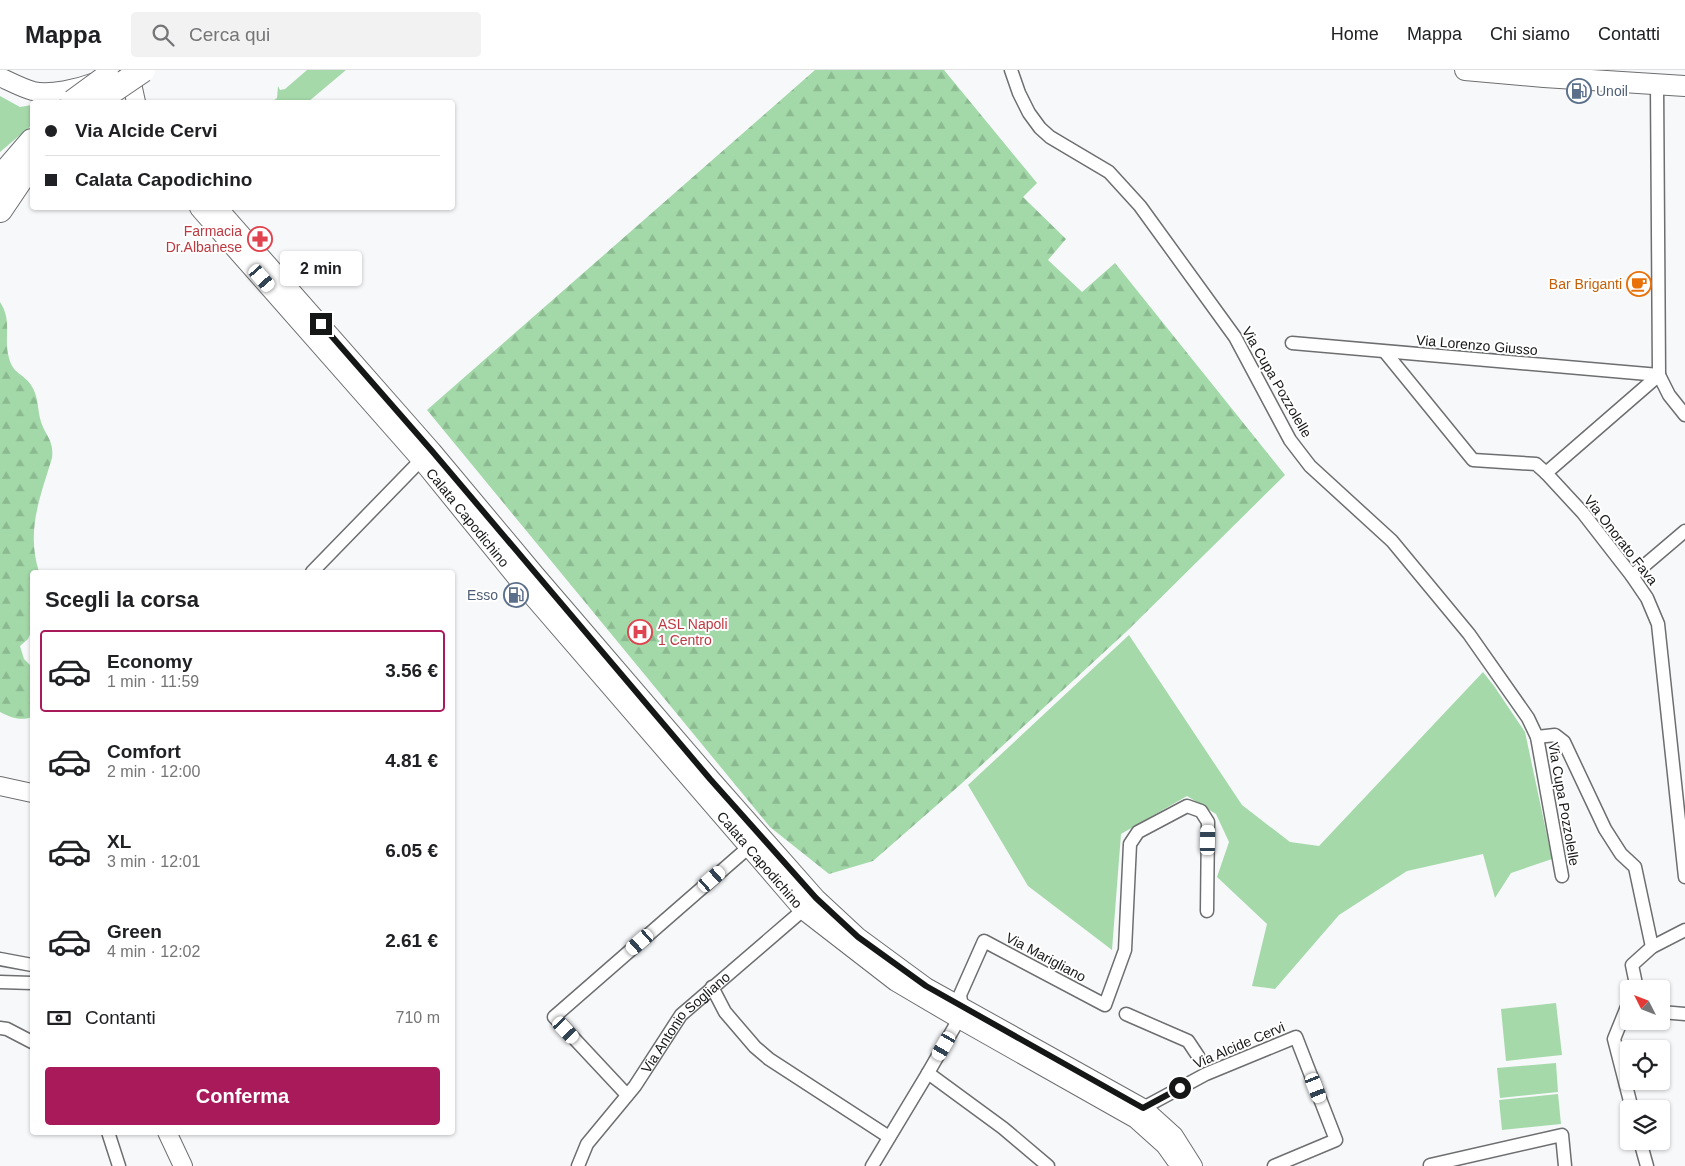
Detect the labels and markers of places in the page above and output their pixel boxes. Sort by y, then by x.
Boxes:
fuel station icon: Unoil [1566,78,1592,104]
place label: Unoil [1596,83,1628,99]
place label: Farmacia Dr.Albanese [166,223,242,255]
pharmacy icon: Farmacia Dr.Albanese [247,226,273,252]
cafe icon: Bar Briganti [1626,271,1652,297]
place label: Bar Briganti [1549,276,1622,292]
fuel station icon: Esso [503,582,529,608]
place label: Esso [467,587,498,603]
place label: ASL Napoli 1 Centro [658,616,728,648]
hospital icon: ASL Napoli 1 Centro [627,619,653,645]

